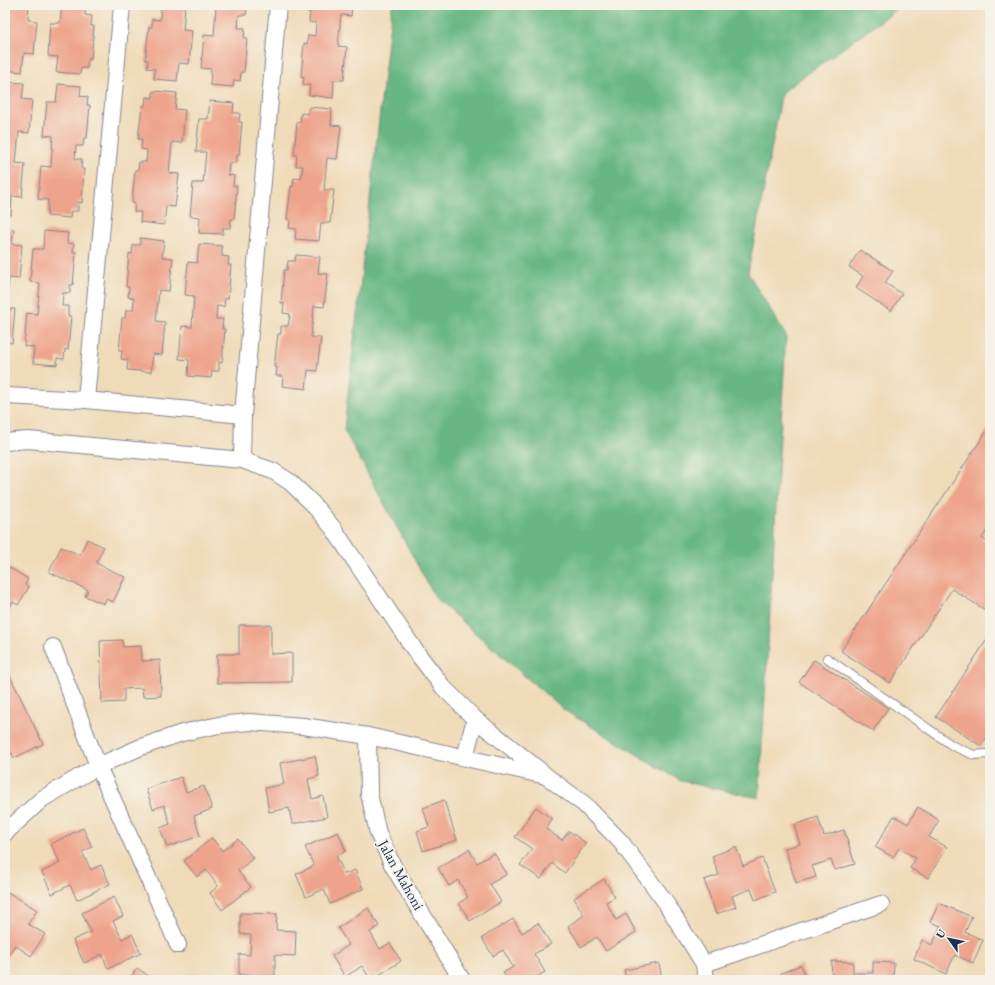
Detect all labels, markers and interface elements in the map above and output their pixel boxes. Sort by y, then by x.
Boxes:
street label: Jalan Mahoni [373,834,429,914]
north arrow [929,919,969,959]
text: U [933,926,949,941]

